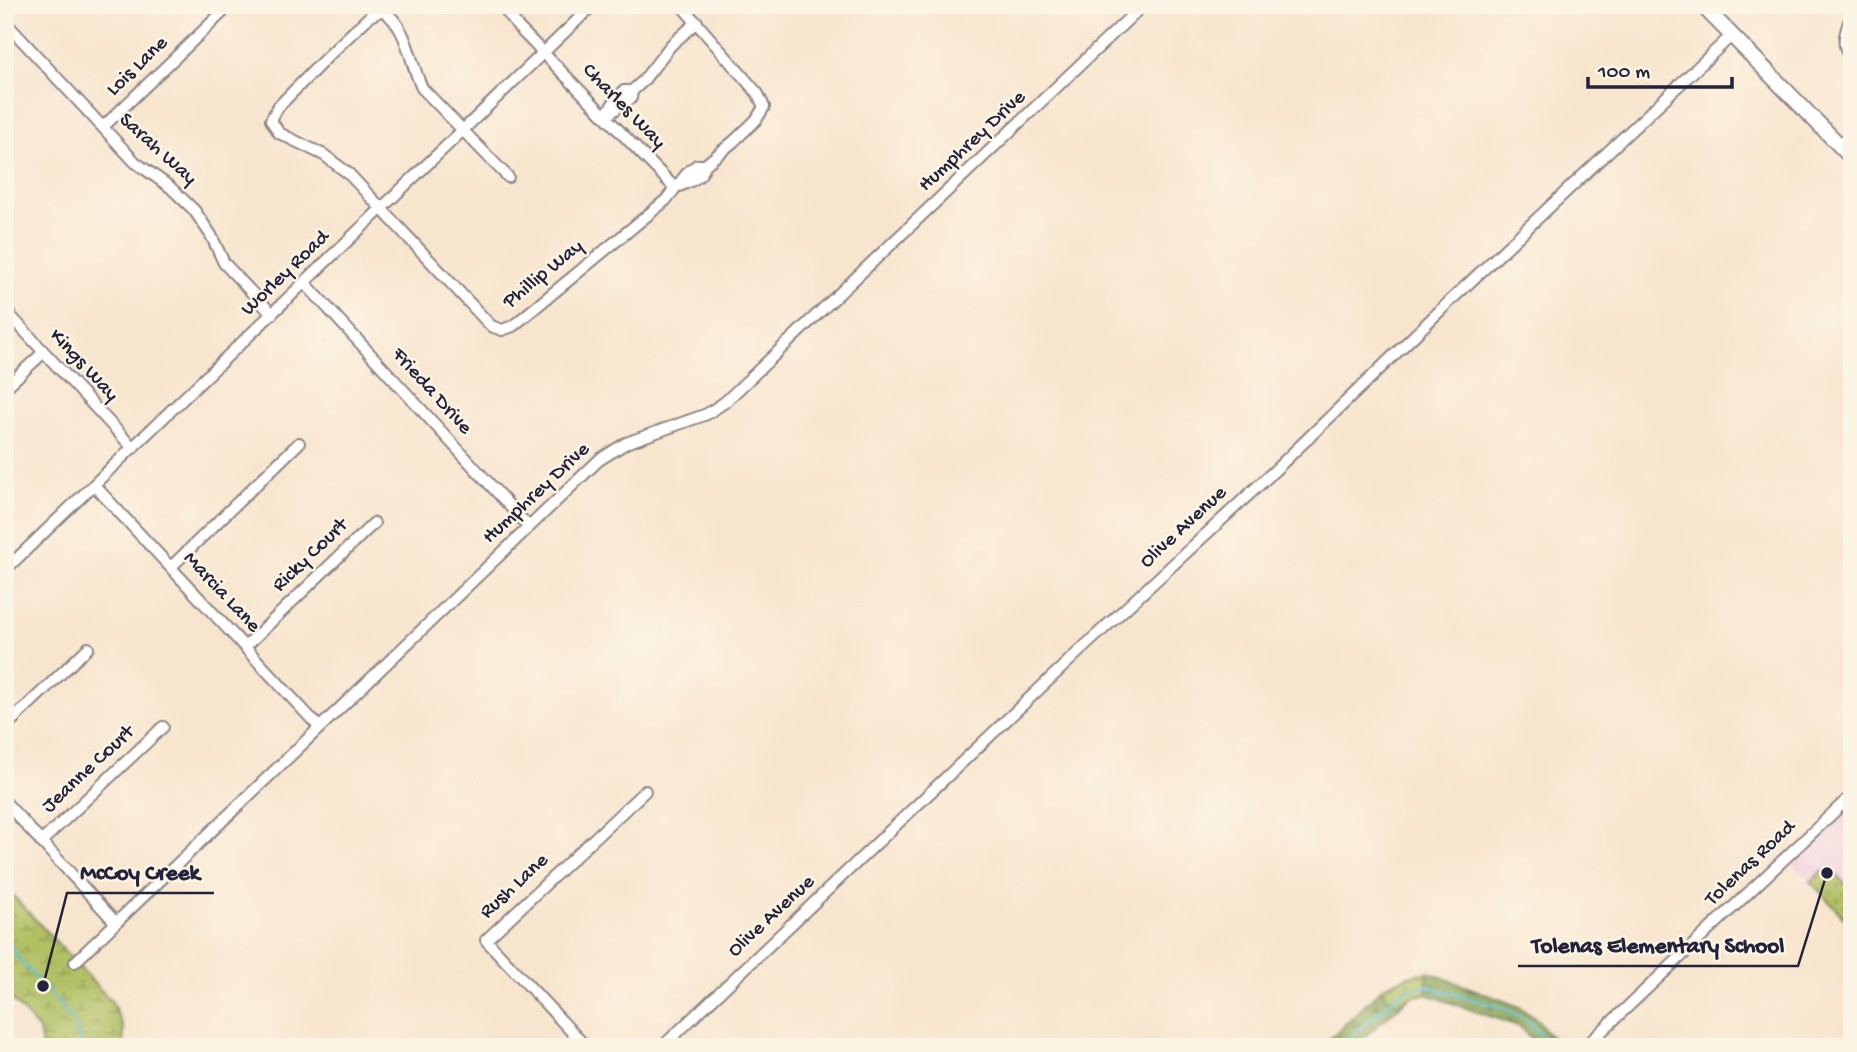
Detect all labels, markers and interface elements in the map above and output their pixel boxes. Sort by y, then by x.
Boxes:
street label: Lois Lane [102,31,175,102]
scale bar [1588,46,1731,90]
street label: Charles Way [576,59,670,155]
text: 100 m [1597,61,1650,86]
street label: Humphrey Drive [914,85,1033,198]
street label: Sarah Way [113,108,201,192]
street label: Worley Road [237,225,336,322]
street label: Phillip Way [498,235,589,316]
street label: Kings Way [43,324,123,408]
street label: Frieda Drive [385,343,477,441]
street label: Humphrey Drive [478,437,597,550]
street label: Olive Avenue [1135,481,1234,575]
street label: Ricky Court [268,512,356,598]
street label: Marcia Lane [177,547,266,640]
street label: Jeanne Court [37,719,142,819]
street label: Tolenas Road [1700,815,1803,913]
street label: Rush Lane [475,848,555,925]
callout: McCoy Creek [67,849,214,893]
text: McCoy Creek [80,861,203,888]
street label: Olive Avenue [723,870,822,964]
callout: Tolenas Elementary School [1518,922,1798,966]
text: Tolenas Elementary School [1530,934,1784,961]

